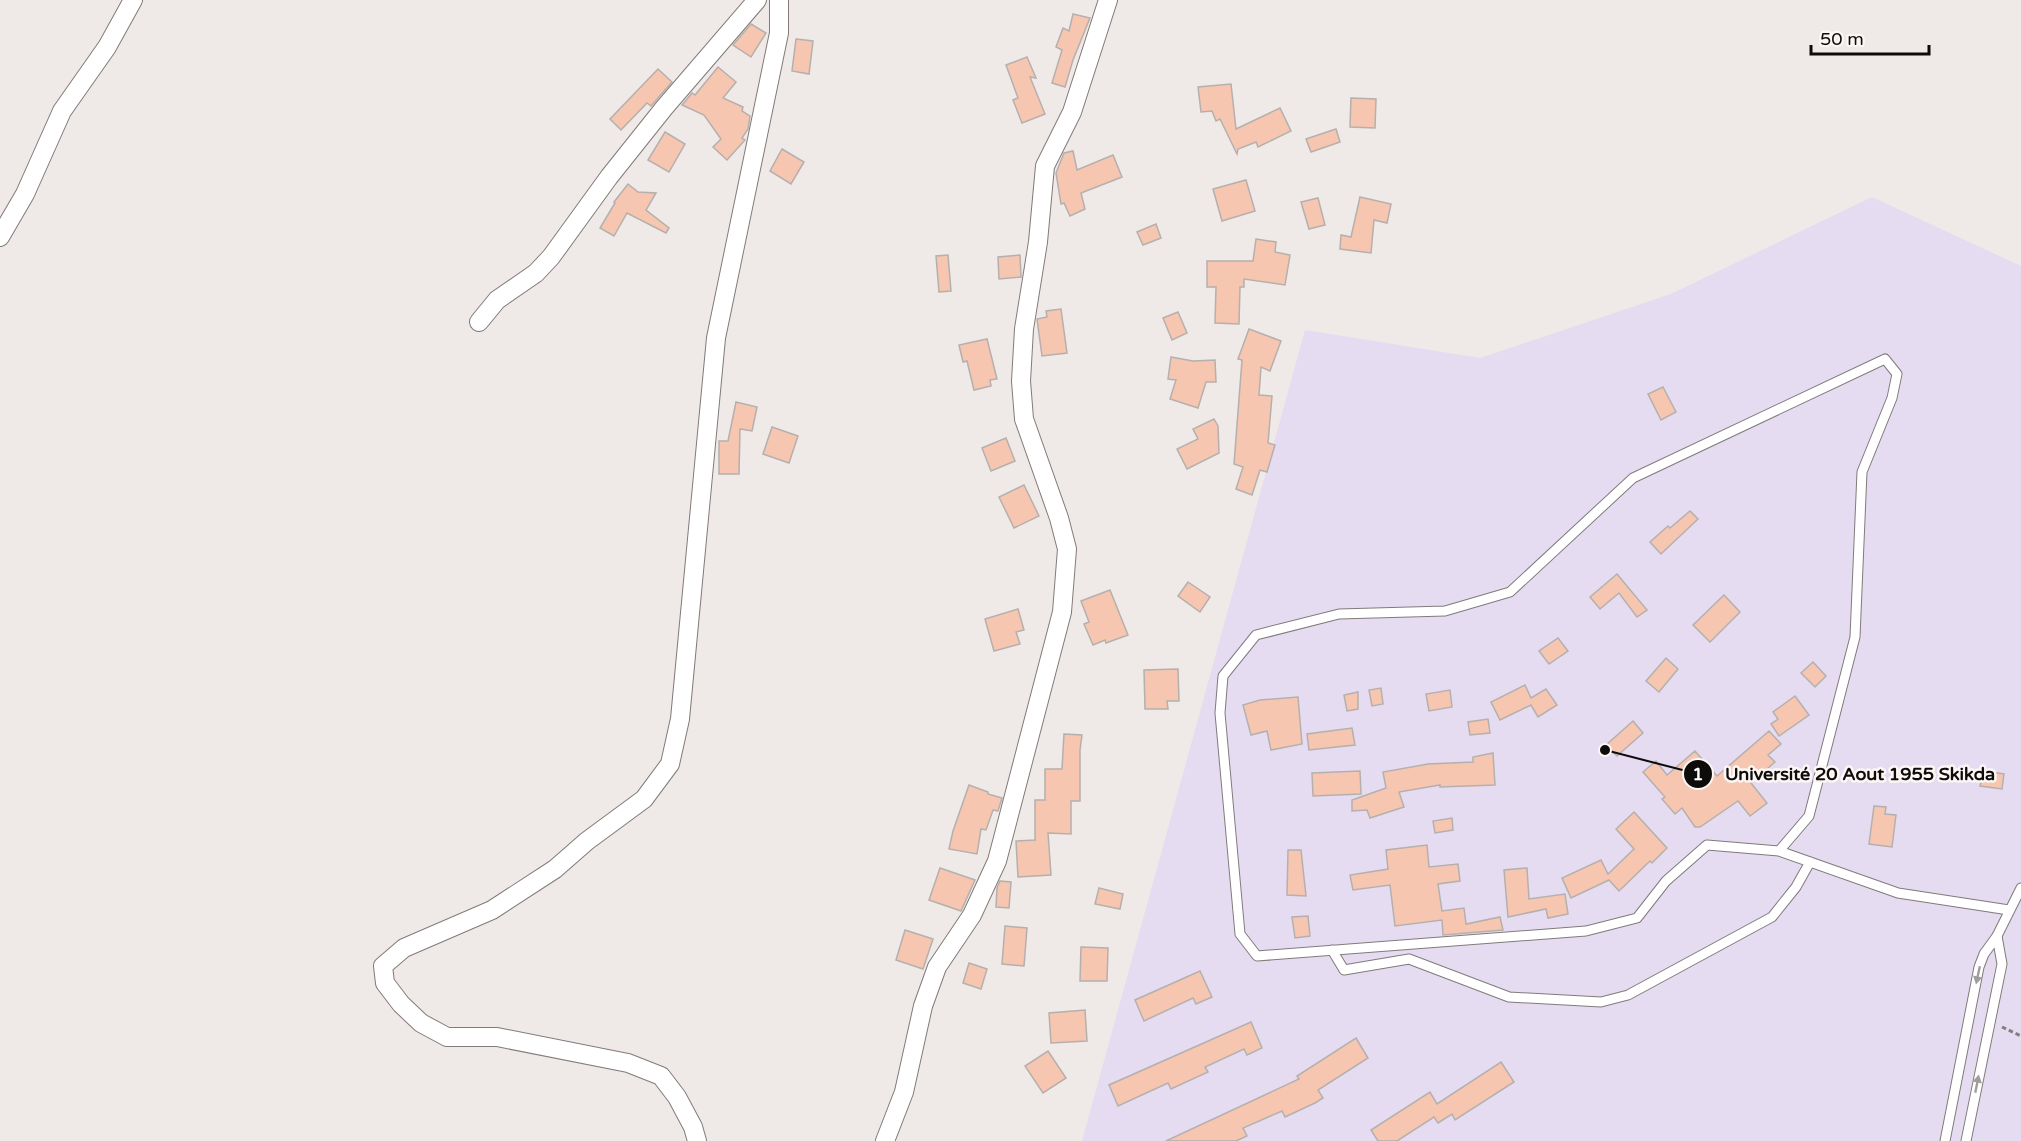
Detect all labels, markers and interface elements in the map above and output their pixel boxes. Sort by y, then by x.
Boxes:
scale bar [1811,18,1930,56]
text: 50 m [1820,28,1864,50]
callout: Université 20 Aout 1955 Skikda [1683,756,2007,792]
text: 1 [1692,763,1704,785]
text: Université 20 Aout 1955 Skikda [1725,763,1995,785]
one-way arrow [1972,966,1982,984]
one-way arrow [1973,1074,1982,1093]

